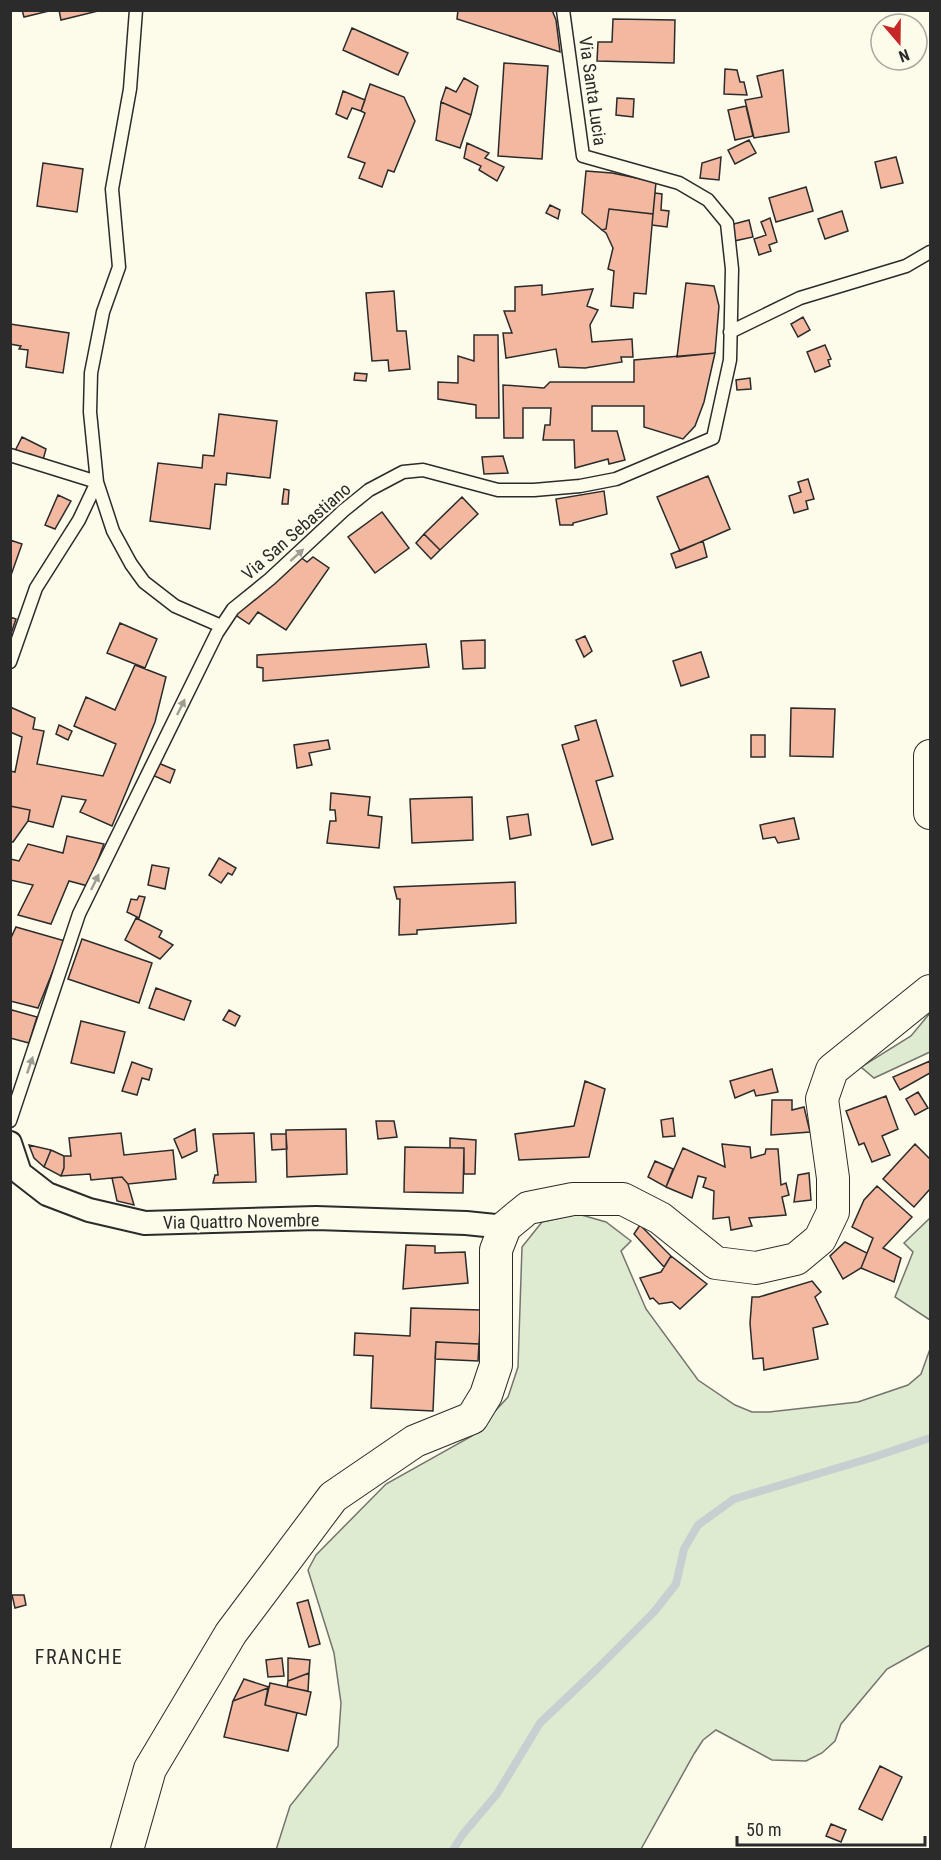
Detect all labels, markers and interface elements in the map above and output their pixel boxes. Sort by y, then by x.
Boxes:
north arrow [869,12,929,72]
street label: Via Santa Lucia [575,35,611,147]
text: N [896,45,912,66]
street label: Via San Sebastiano [237,478,355,584]
one-way arrow [289,548,304,562]
one-way arrow [176,698,185,715]
one-way arrow [90,873,100,890]
one-way arrow [25,1056,35,1074]
street label: Via Quattro Novembre [163,1209,319,1233]
district label: FRANCHE [35,1645,123,1669]
scale bar [737,1809,924,1847]
text: 50 m [746,1819,781,1840]

